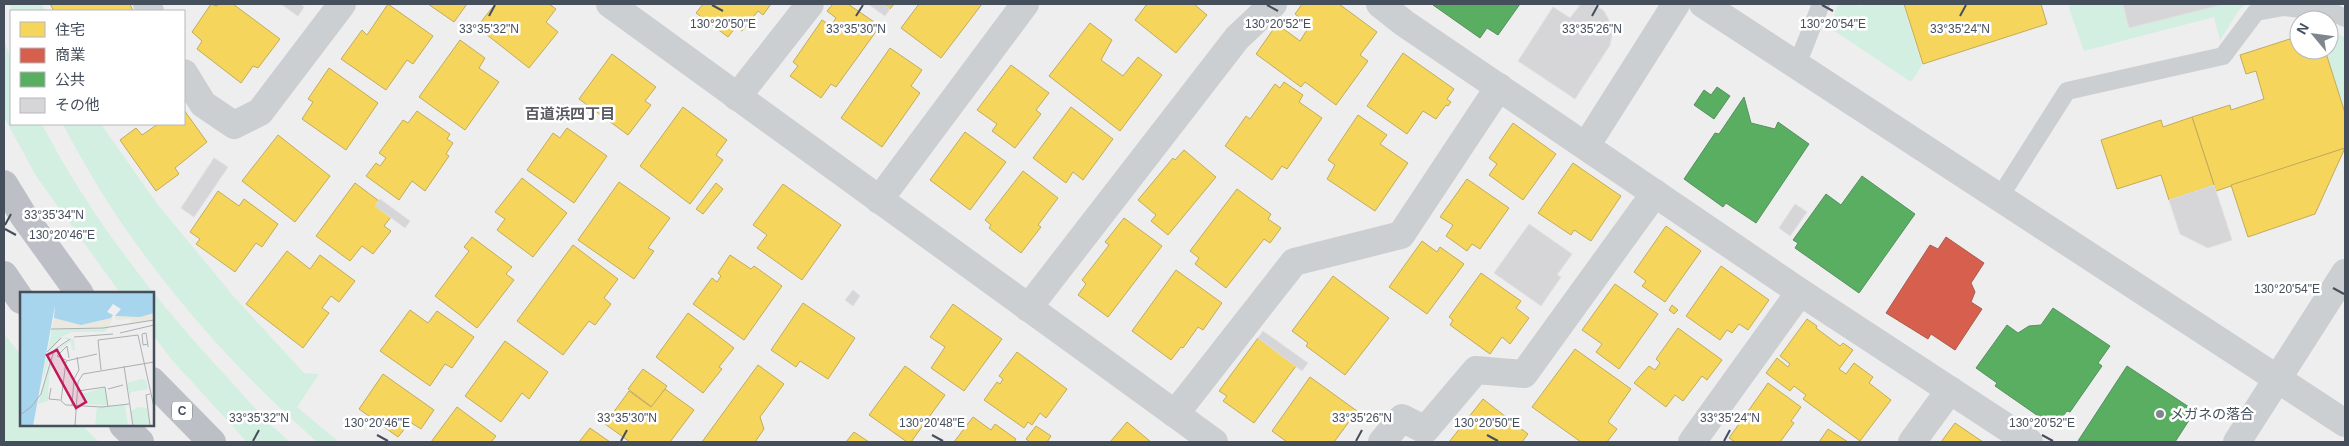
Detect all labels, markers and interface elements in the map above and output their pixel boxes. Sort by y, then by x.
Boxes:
legend [10,10,185,125]
north arrow [2289,10,2339,60]
text: 130°20'50"E [690,17,756,31]
text: 130°20'52"E [1245,17,1311,31]
text: 130°20'54"E [1800,17,1866,31]
text: N [2293,20,2312,37]
text: 住宅 [55,21,85,38]
text: 33°35'32"N [459,22,519,36]
text: 33°35'30"N [826,22,886,36]
text: 33°35'26"N [1562,22,1622,36]
text: 33°35'24"N [1930,22,1990,36]
text: 商業 [55,46,85,63]
text: 公共 [55,71,85,88]
text: その他 [55,96,100,113]
district label: 百道浜四丁目 [525,105,615,122]
text: 33°35'34"N [24,208,84,222]
text: 130°20'46"E [29,228,95,242]
text: 130°20'54"E [2254,282,2320,296]
inset map [20,292,154,426]
road number: C [172,402,192,421]
place label: メガネの落合 [2170,406,2254,422]
marker: メガネの落合 [2154,408,2166,420]
text: 33°35'32"N [229,411,289,425]
text: 33°35'30"N [597,411,657,425]
text: 33°35'26"N [1332,411,1392,425]
text: 33°35'24"N [1700,411,1760,425]
text: 130°20'46"E [344,416,410,430]
text: 130°20'48"E [899,416,965,430]
text: 130°20'50"E [1454,416,1520,430]
text: 130°20'52"E [2009,416,2075,430]

